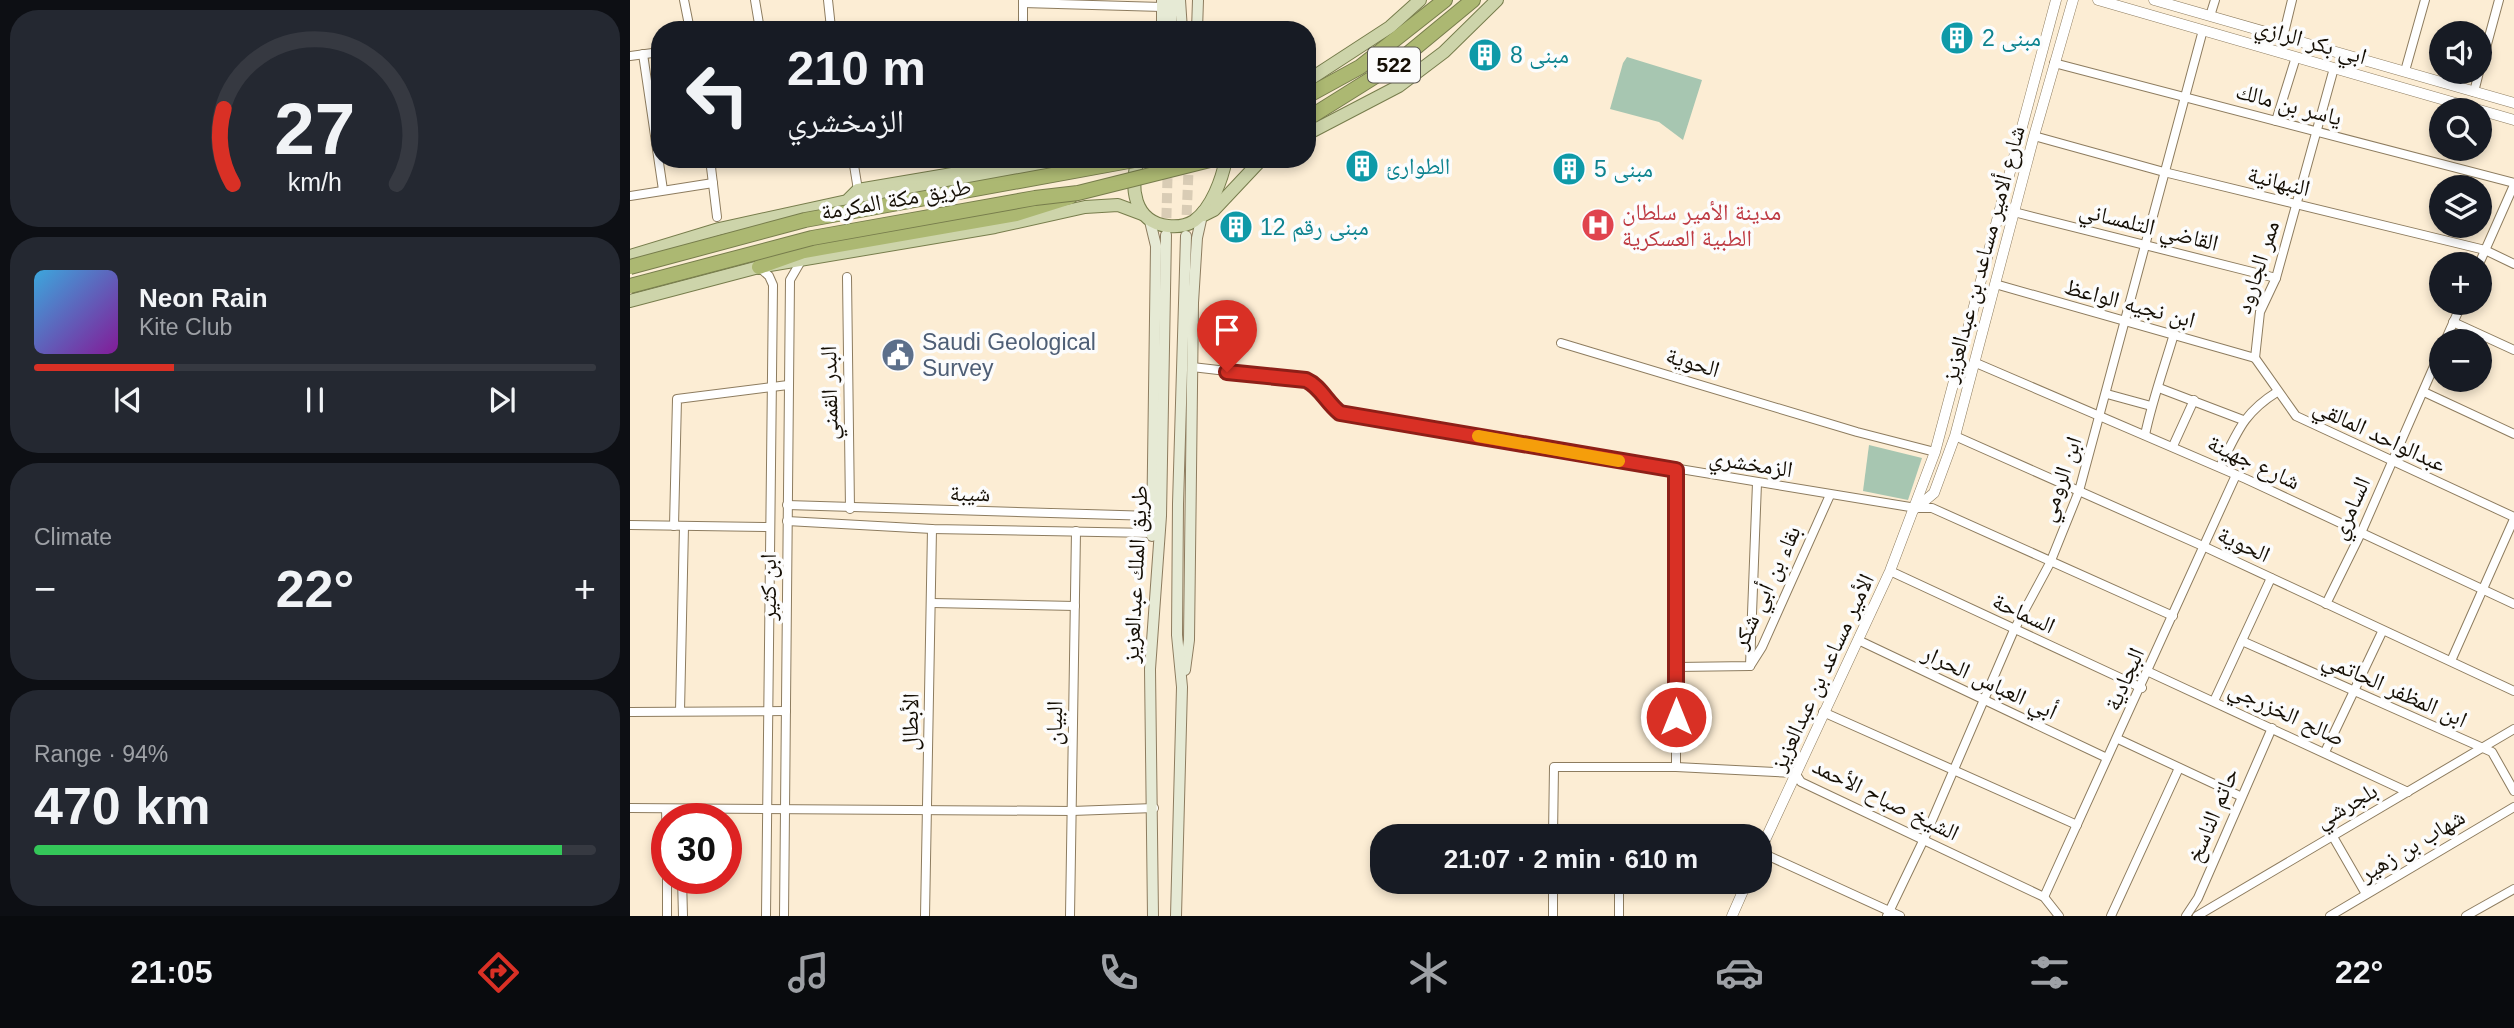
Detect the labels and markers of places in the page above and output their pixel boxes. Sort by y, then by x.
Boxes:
building icon: مبنى 2 [1938,19,1976,57]
place label: مبنى 2 [1982,25,2041,52]
building icon: مبنى 8 [1466,36,1504,74]
place label: مبنى 8 [1510,42,1569,69]
building icon: الطوارئ [1343,147,1381,185]
building icon: مبنى 5 [1550,150,1588,188]
place label: الطوارئ [1386,153,1450,180]
place label: مبنى 5 [1594,156,1653,183]
place label: مدينة الأمير سلطان الطبية العسكرية [1622,199,1781,252]
hospital icon: مدينة الأمير سلطان الطبية العسكرية [1579,206,1617,244]
building icon: مبنى رقم 12 [1217,208,1255,246]
place label: مبنى رقم 12 [1260,214,1369,243]
pin [1197,300,1257,372]
place label: Saudi Geological Survey [922,329,1096,381]
public building icon: Saudi Geological Survey [879,336,917,374]

